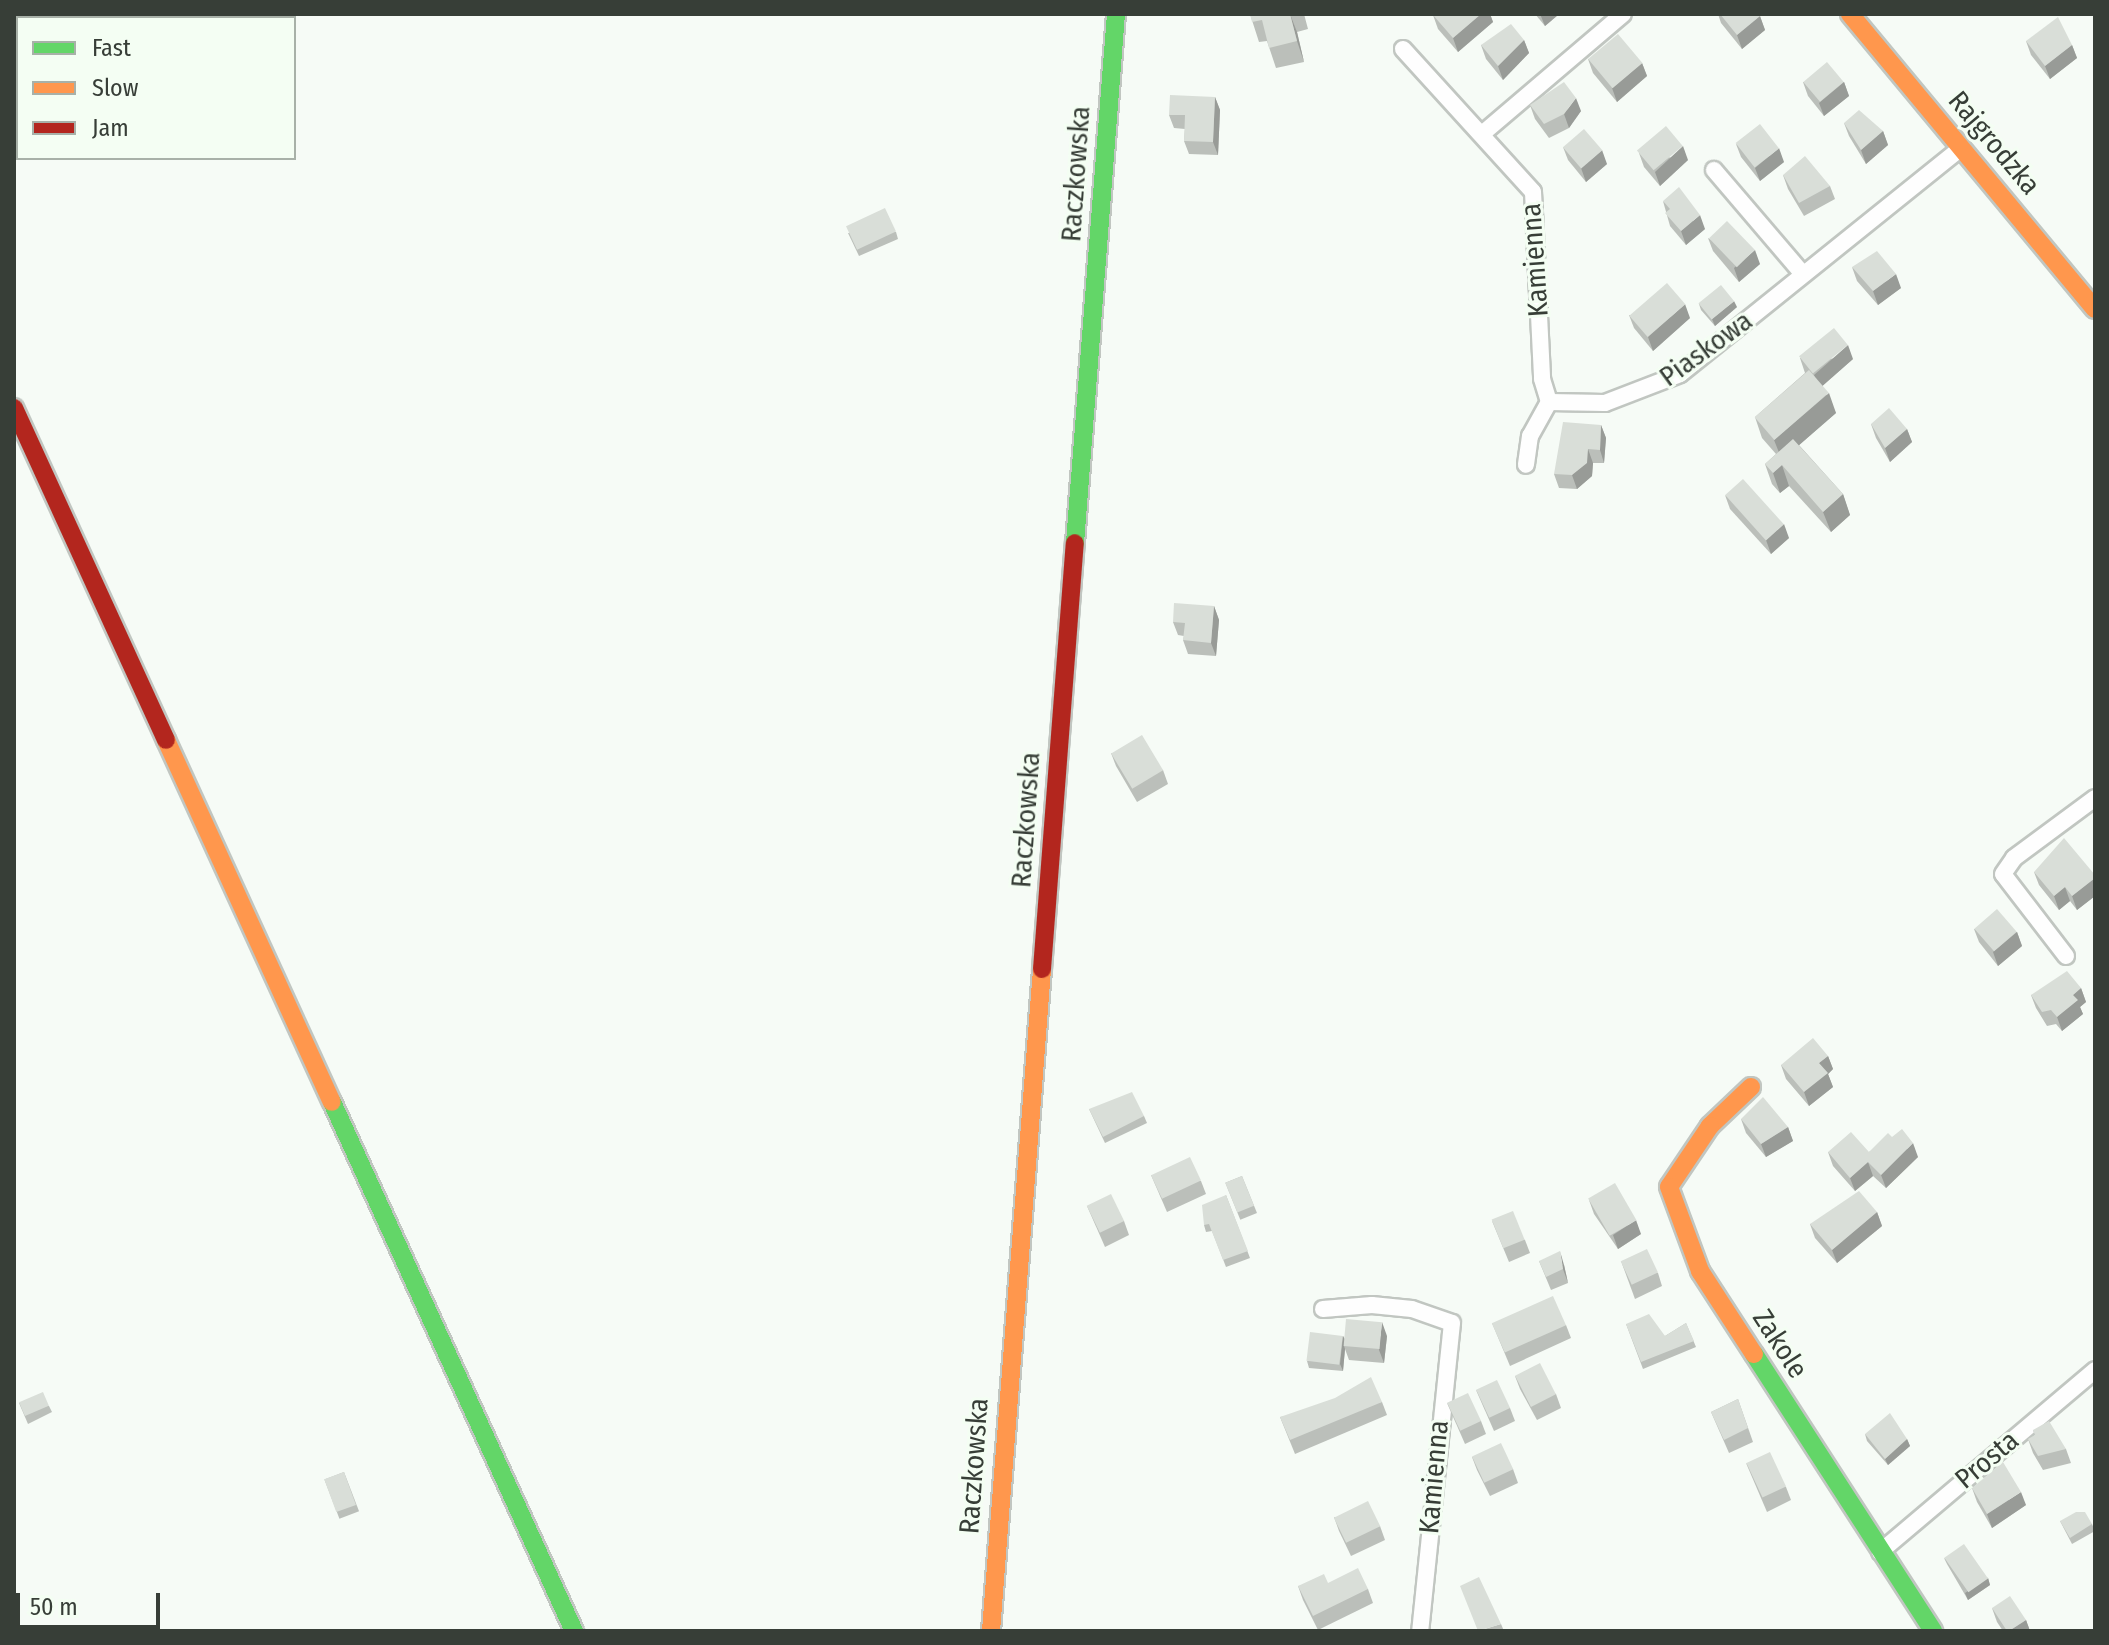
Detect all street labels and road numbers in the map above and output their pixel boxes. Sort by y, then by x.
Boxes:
street label: Rajgrodzka [1941,84,2047,202]
street label: Raczkowska [1055,105,1097,243]
street label: Kamienna [1514,202,1556,318]
street label: Piaskowa [1653,304,1759,394]
street label: Raczkowska [1005,751,1047,889]
street label: Zakole [1745,1303,1815,1385]
street label: Raczkowska [953,1397,995,1535]
street label: Kamienna [1412,1419,1456,1535]
street label: Prosta [1948,1424,2026,1496]

